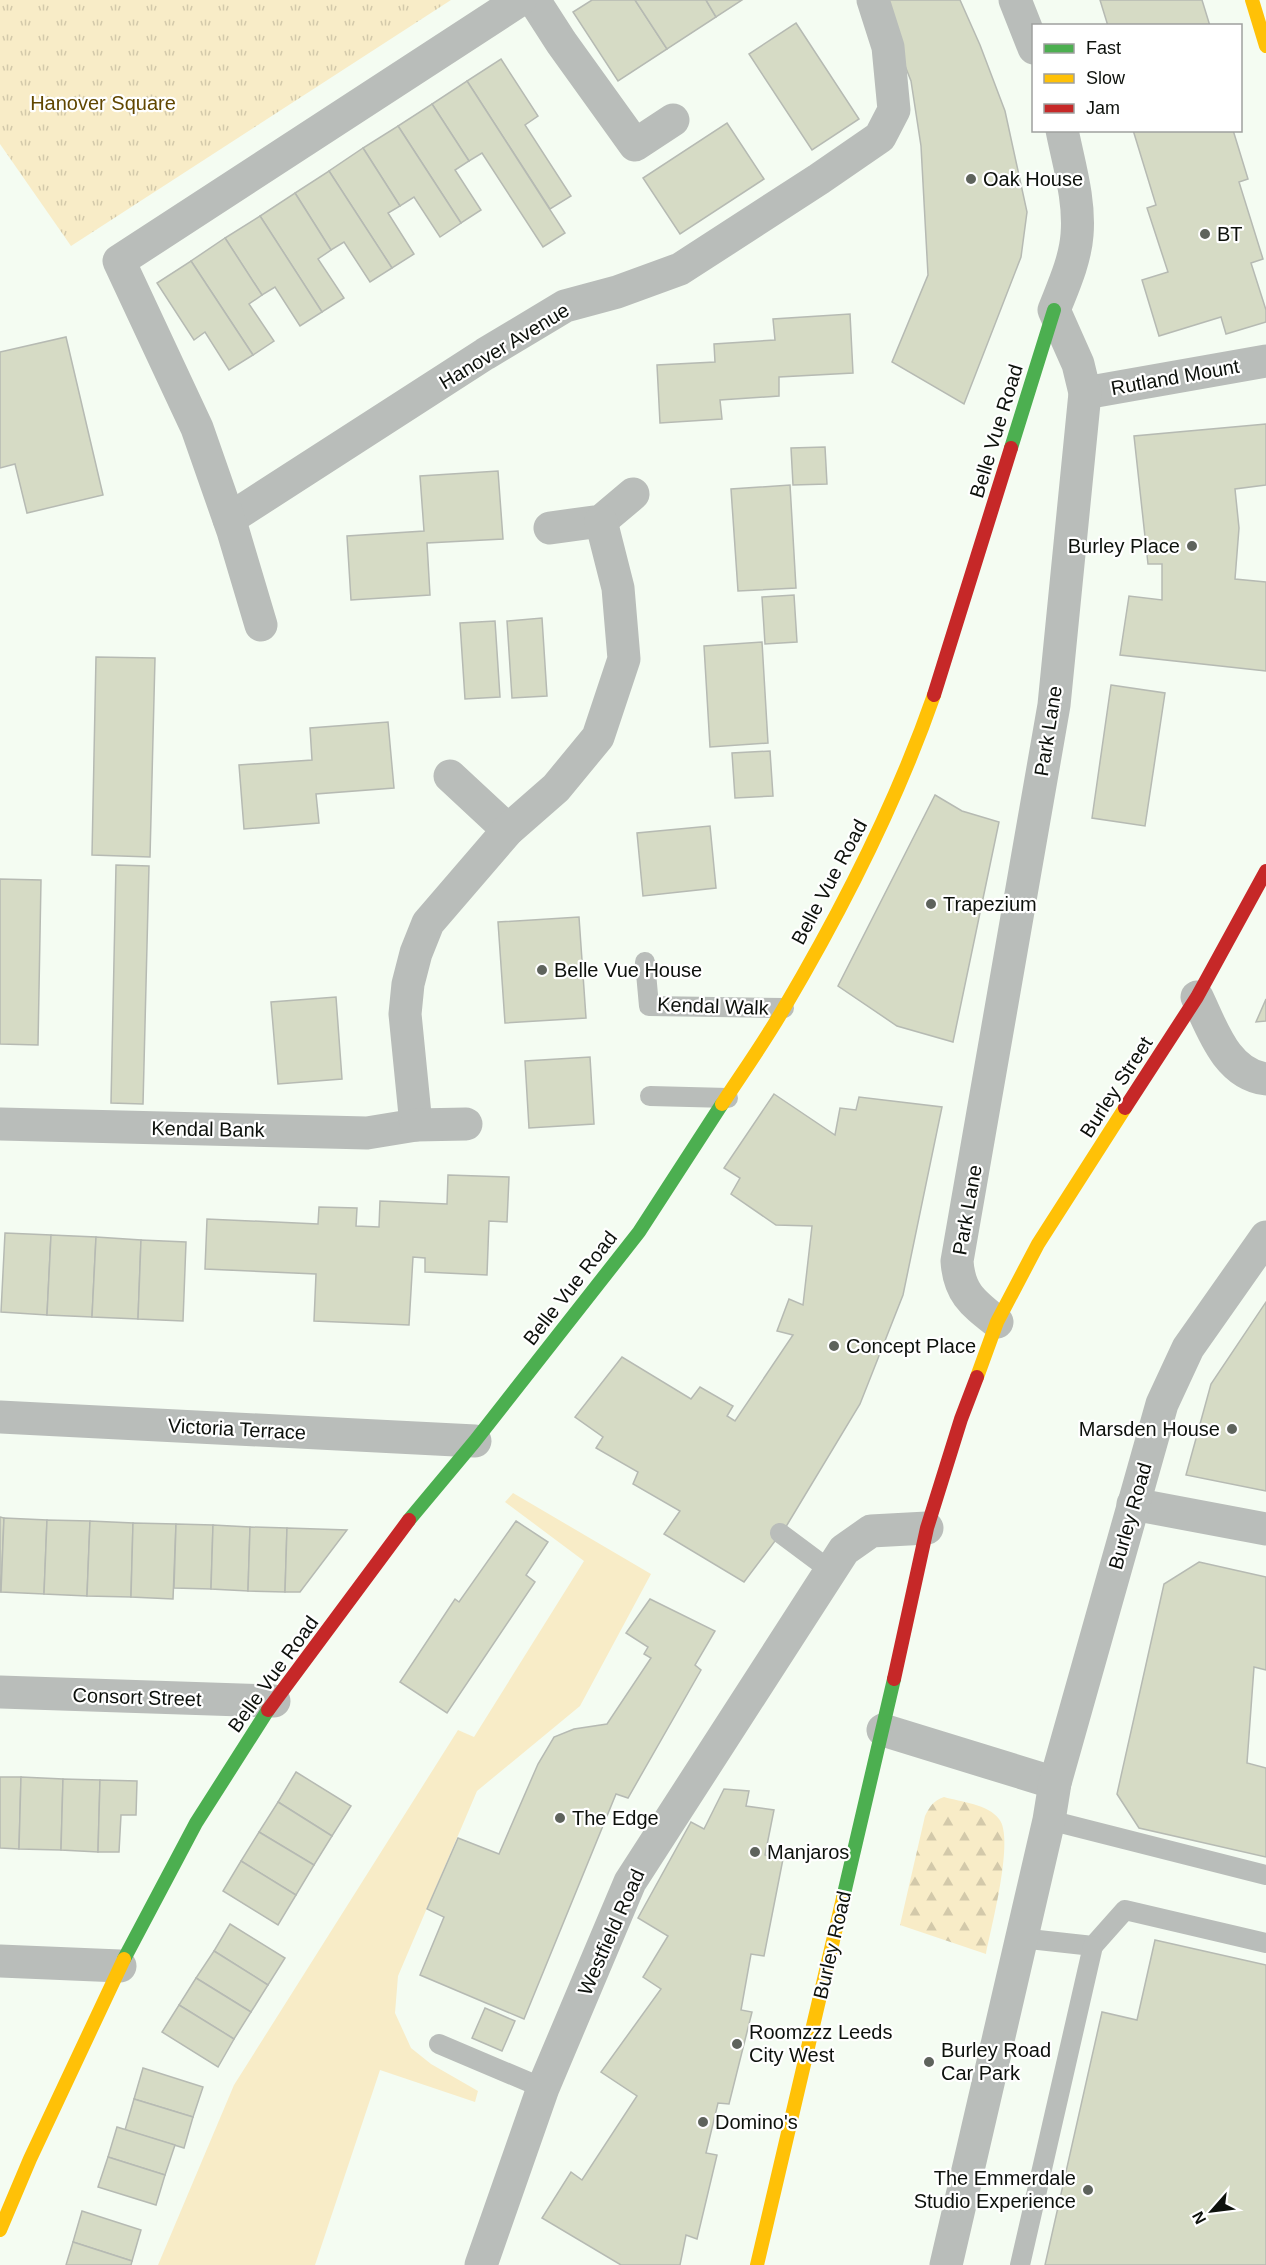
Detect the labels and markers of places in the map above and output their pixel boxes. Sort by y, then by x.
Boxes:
place label: Oak House [983,168,1083,190]
marker: Oak House [964,172,978,186]
place label: BT [1217,223,1243,245]
marker: BT [1198,227,1212,241]
place label: Burley Place [1068,535,1180,557]
marker: Burley Place [1185,539,1199,553]
place label: Trapezium [943,893,1037,915]
marker: Trapezium [924,897,938,911]
place label: Belle Vue House [554,959,702,981]
marker: Belle Vue House [535,963,549,977]
place label: Concept Place [846,1335,976,1357]
marker: Concept Place [827,1339,841,1353]
place label: Marsden House [1079,1418,1220,1440]
marker: Marsden House [1225,1422,1239,1436]
place label: The Edge [572,1807,659,1829]
marker: The Edge [553,1811,567,1825]
place label: Manjaros [767,1841,849,1863]
marker: Manjaros [748,1845,762,1859]
place label: Roomzzz Leeds City West [749,2021,892,2066]
marker: Roomzzz Leeds City West [730,2037,744,2051]
place label: Burley Road Car Park [941,2039,1051,2084]
marker: Burley Road Car Park [922,2055,936,2069]
place label: Domino's [715,2111,798,2133]
marker: Domino's [696,2115,710,2129]
place label: The Emmerdale Studio Experience [914,2167,1076,2212]
marker: The Emmerdale Studio Experience [1081,2183,1095,2197]

